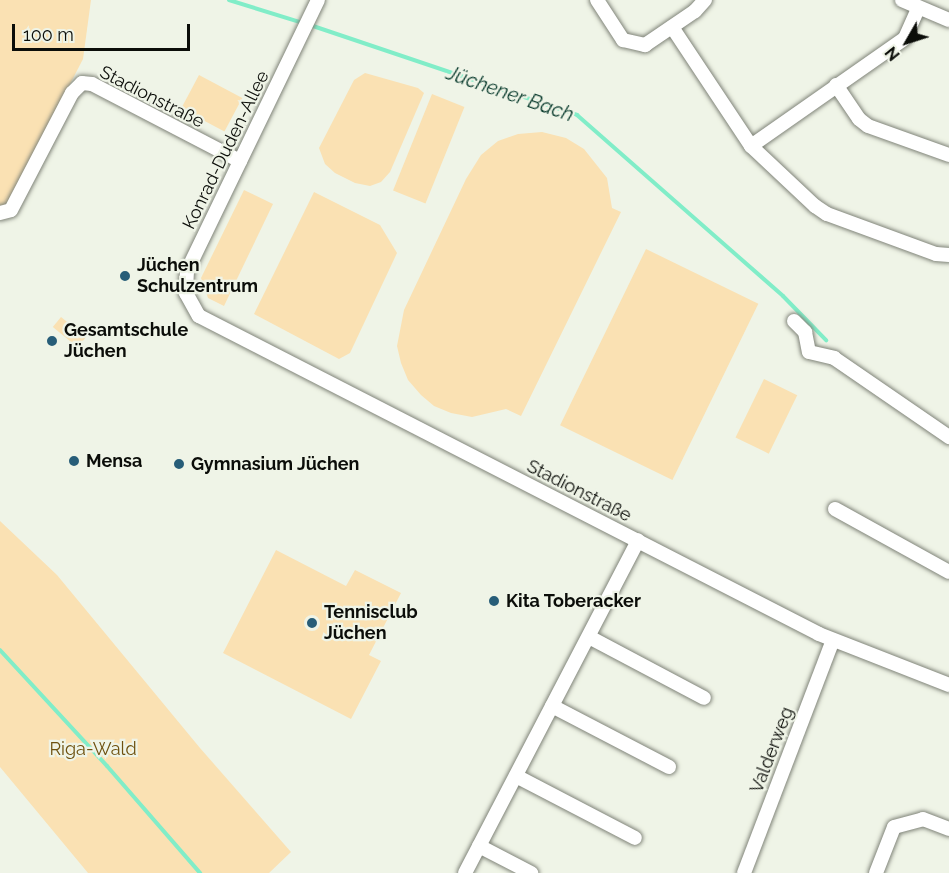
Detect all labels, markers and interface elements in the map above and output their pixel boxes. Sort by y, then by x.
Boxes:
scale bar [15,12,194,50]
north arrow [877,12,937,72]
text: 100 m [23,24,74,45]
text: N [881,43,904,64]
street label: Stadionstraße [96,61,208,133]
water label: Jüchener Bach [443,61,577,127]
street label: Konrad-Duden-Allee [178,67,274,233]
place label: Jüchen Schulzentrum [137,255,258,298]
marker: Jüchen Schulzentrum [118,269,132,283]
place label: Gesamtschule Jüchen [64,320,188,362]
marker: Gesamtschule Jüchen [45,334,59,348]
place label: Mensa [86,450,142,472]
place label: Gymnasium Jüchen [191,453,360,475]
marker: Mensa [67,454,81,468]
street label: Stadionstraße [523,455,635,527]
marker: Gymnasium Jüchen [172,457,186,471]
place label: Kita Toberacker [506,590,641,612]
marker: Kita Toberacker [487,594,501,608]
place label: Tennisclub Jüchen [324,602,418,644]
marker: Tennisclub Jüchen [305,616,319,630]
street label: Valderweg [746,704,798,796]
park label: Riga-Wald [49,738,137,760]

